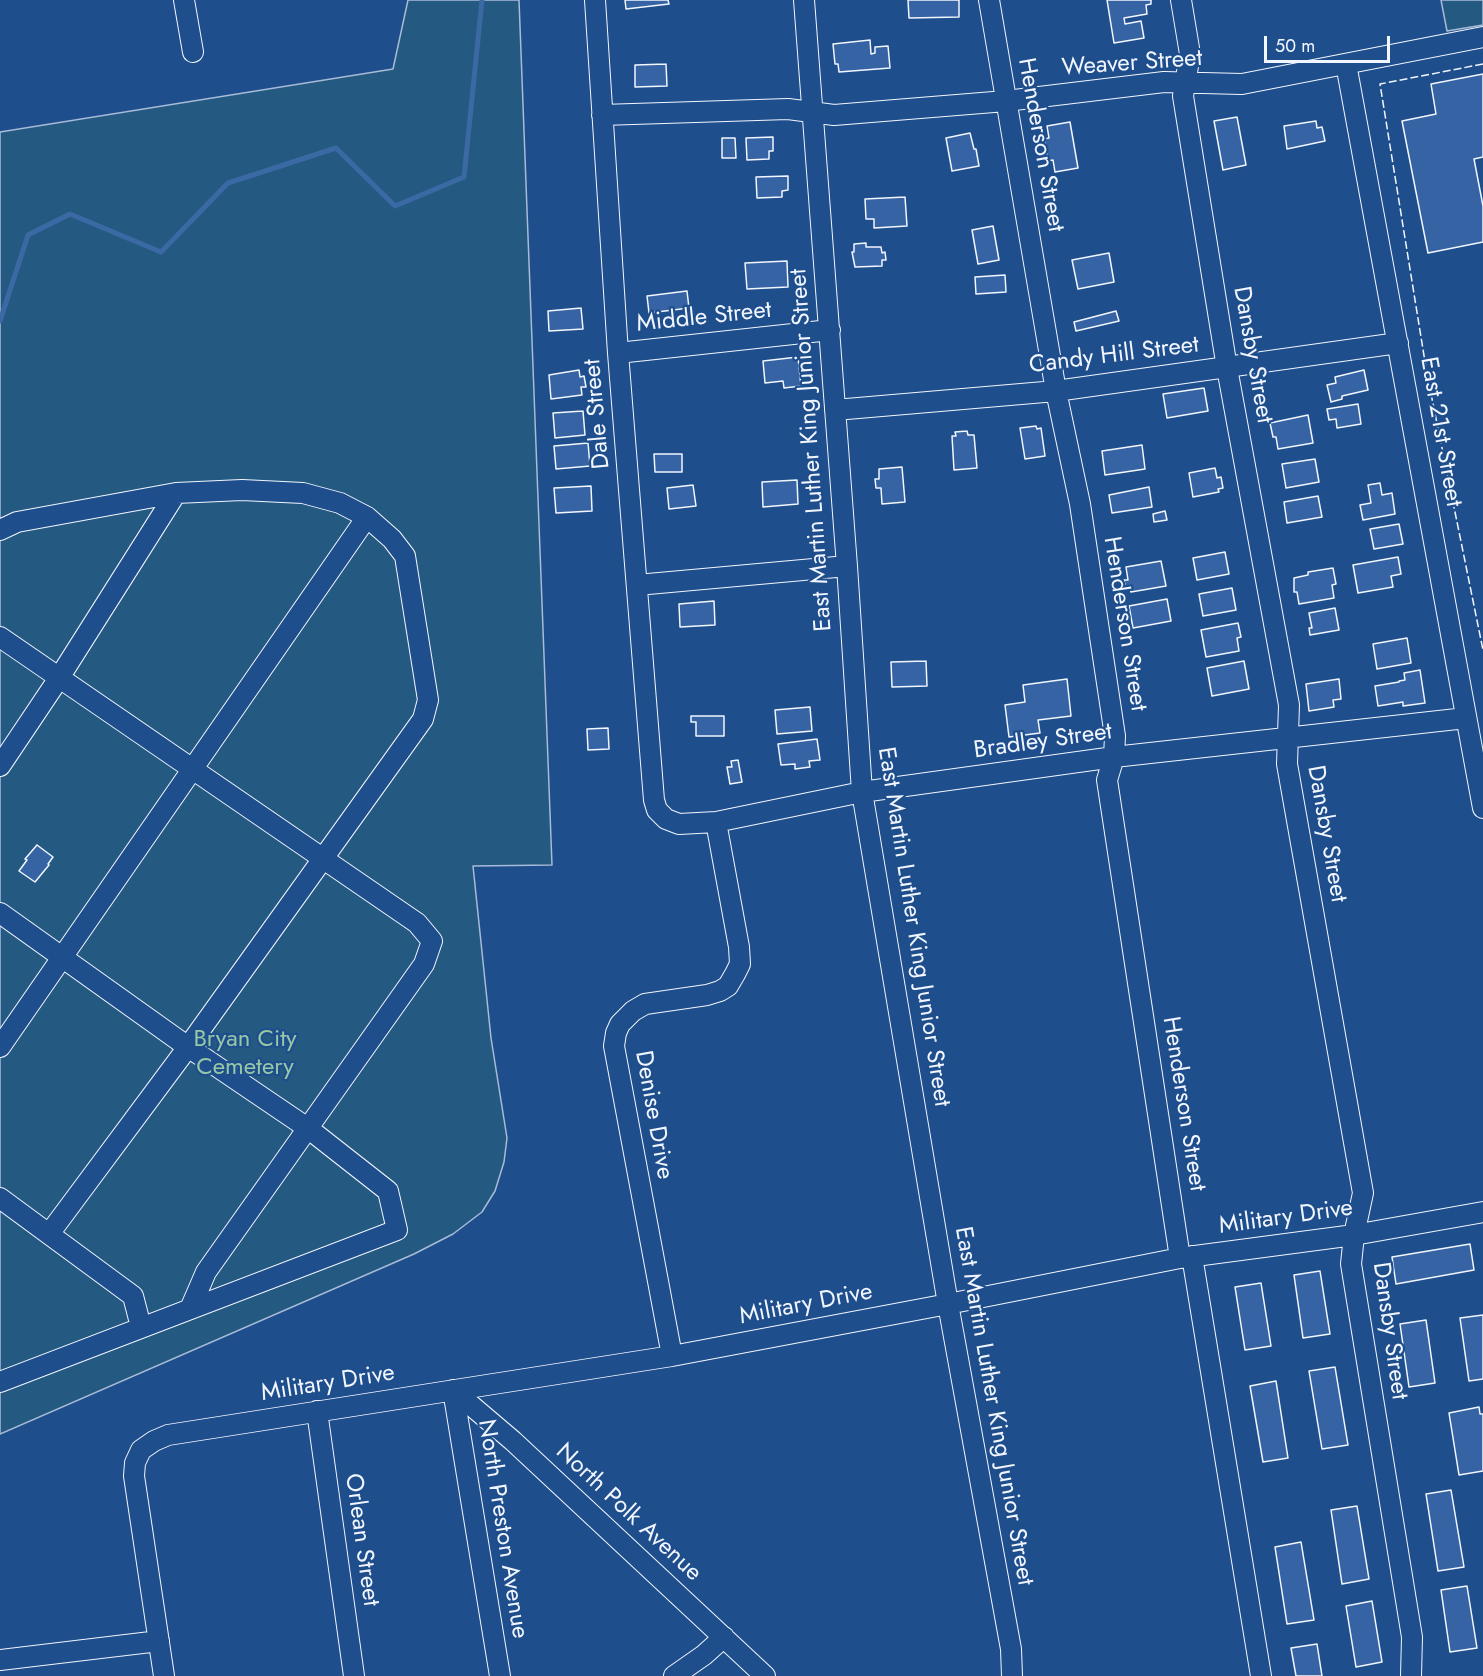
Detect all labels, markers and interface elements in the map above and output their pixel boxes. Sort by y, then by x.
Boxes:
scale bar [1267,24,1393,62]
text: 50 m [1275,33,1315,59]
street label: Weaver Street [1061,45,1203,83]
street label: Henderson Street [1011,56,1069,234]
street label: East Martin Luther King Junior Street [785,268,839,632]
street label: Dansby Street [1226,284,1278,426]
street label: Middle Street [635,297,773,339]
street label: Candy Hill Street [1027,331,1201,381]
street label: East 21st Street [1413,355,1467,509]
street label: Dale Street [579,358,617,470]
street label: Henderson Street [1096,535,1152,713]
street label: Bradley Street [972,718,1114,766]
street label: East Martin Luther King Junior Street [870,745,956,1109]
street label: Dansby Street [1300,763,1352,905]
street label: Henderson Street [1155,1015,1211,1193]
park label: Bryan City Cemetery [193,1026,297,1082]
street label: Denise Drive [628,1048,678,1182]
street label: Military Drive [1217,1194,1355,1242]
street label: East Martin Luther King Junior Street [947,1224,1039,1588]
street label: Dansby Street [1365,1260,1413,1402]
street label: Military Drive [737,1278,875,1332]
street label: Military Drive [259,1359,397,1409]
street label: North Preston Avenue [470,1417,534,1641]
street label: North Polk Avenue [549,1438,707,1588]
street label: Orlean Street [337,1472,385,1608]

